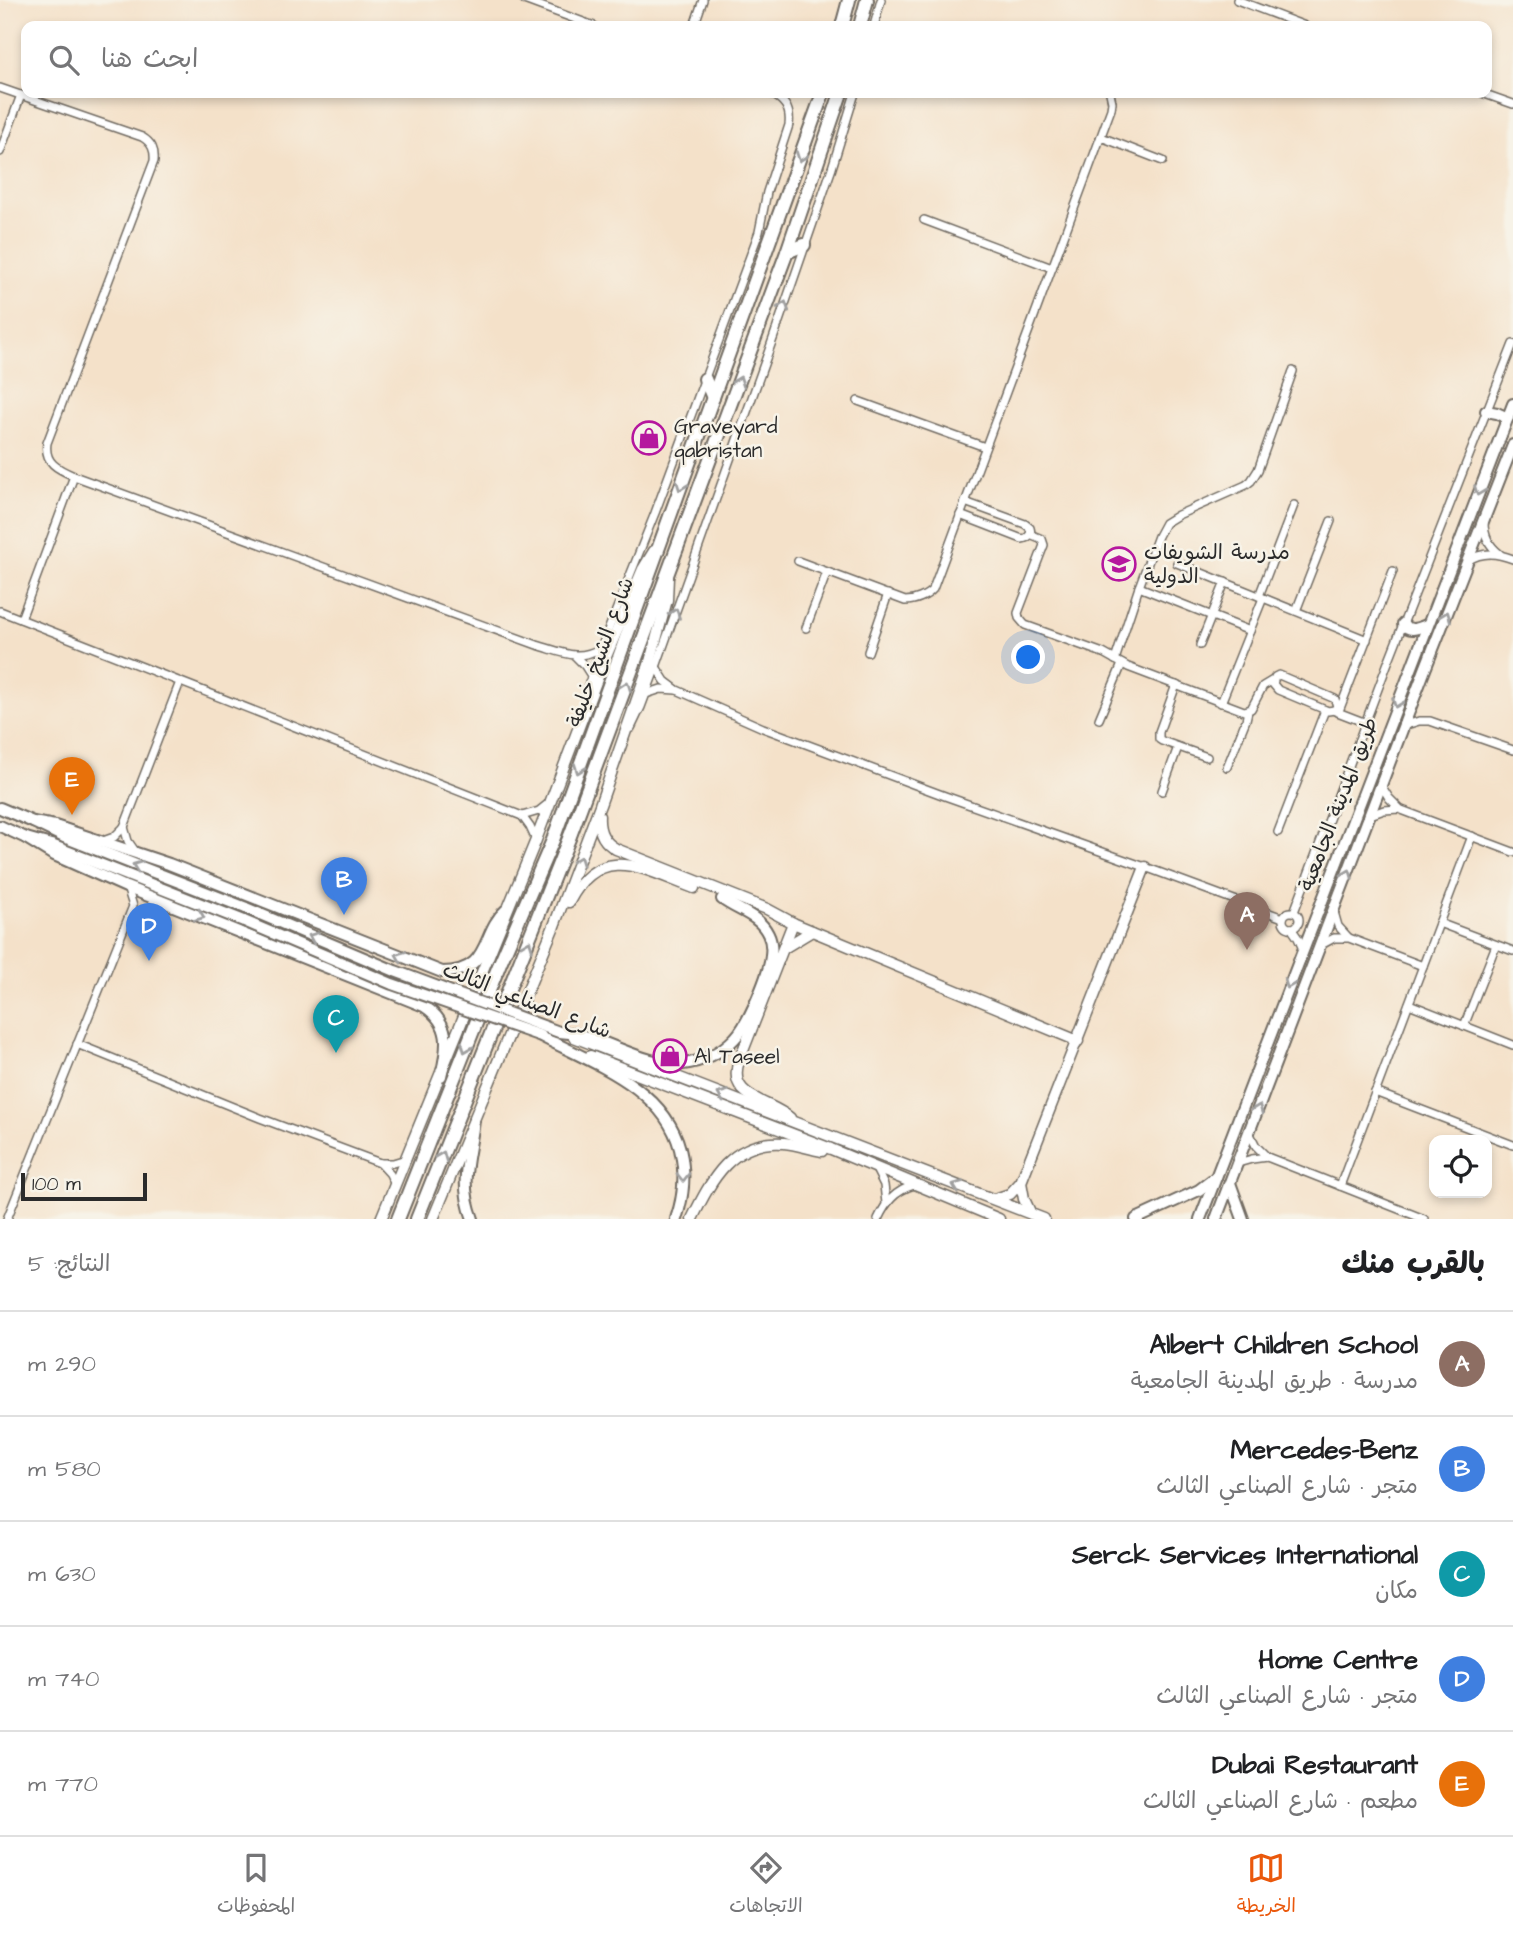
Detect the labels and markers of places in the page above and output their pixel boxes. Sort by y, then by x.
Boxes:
place label: Graveyard qabristan [674,412,778,465]
shop icon: Graveyard qabristan [630,419,668,457]
place label: مدرسة الشويفات الدولية [1144,538,1290,591]
school or university icon: مدرسة الشويفات الدولية [1100,545,1138,583]
pin: E [49,757,95,815]
pin: B [321,857,367,915]
pin: A [1224,892,1270,950]
pin: D [126,903,172,961]
pin: C [313,995,359,1053]
shop icon: Al Taseel [651,1037,689,1075]
place label: Al Taseel [694,1042,780,1071]

